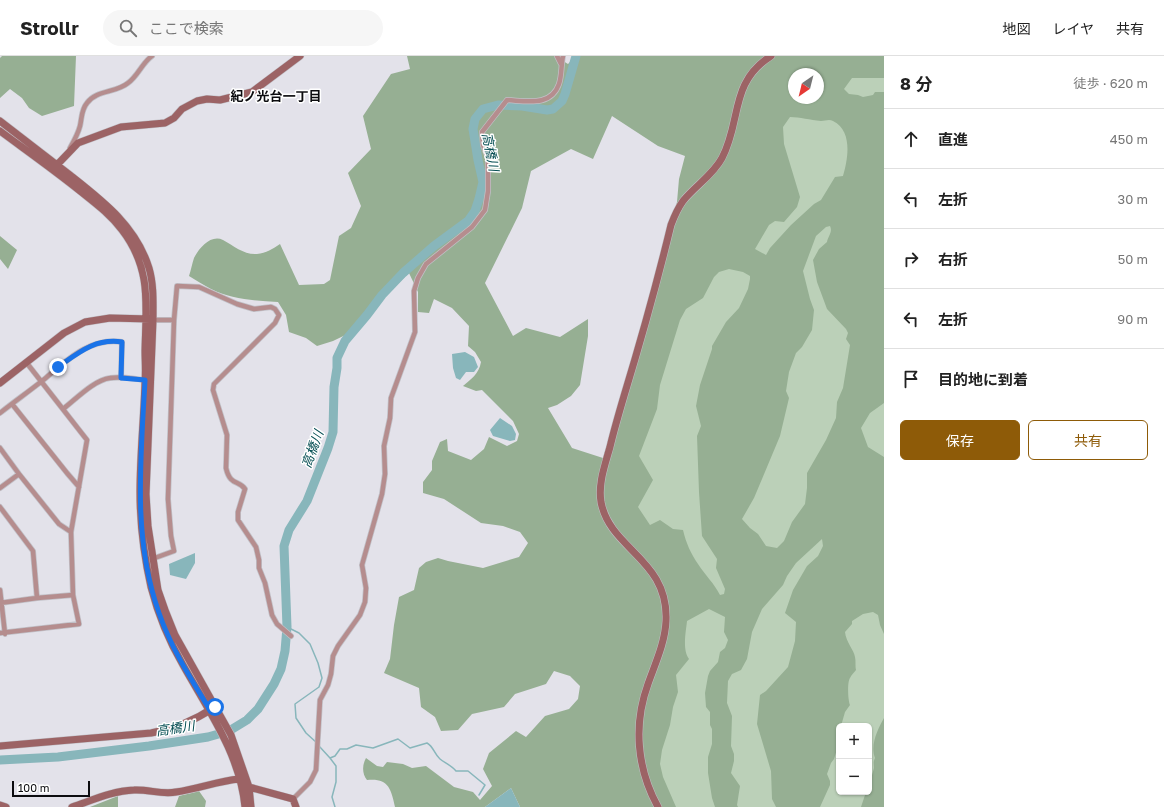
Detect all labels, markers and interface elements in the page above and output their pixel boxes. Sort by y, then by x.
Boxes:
search box [103,10,383,46]
text: Strollr [20,16,79,39]
icon: search [117,17,139,39]
text: ここで検索 [149,19,224,37]
text: 地図 [1002,20,1030,37]
text: レイヤ [1052,20,1094,37]
text: 共有 [1116,20,1144,37]
north arrow [788,68,824,104]
text: 8 分 [900,73,932,94]
text: 徒歩 · 620 m [1073,75,1148,91]
district label: 紀ノ光台一丁目 [230,88,322,104]
icon: ahead [900,128,922,150]
text: 直進 [938,130,968,148]
water label: 高橋川 [479,131,503,175]
text: 450 m [1110,131,1148,147]
icon: left [900,188,922,210]
text: 左折 [938,190,968,208]
text: 30 m [1118,191,1148,207]
icon: right [900,248,922,270]
text: 右折 [938,250,968,268]
text: 50 m [1118,251,1148,267]
icon: left [900,308,922,330]
text: 左折 [938,310,968,328]
text: 90 m [1117,311,1148,327]
route end [49,358,67,376]
icon: arrive [900,368,922,390]
text: 目的地に到着 [938,370,1028,388]
button: 保存 [900,420,1020,460]
button: 共有 [1028,420,1148,460]
water label: 高橋川 [298,426,327,470]
route start [206,698,224,716]
water label: 高橋川 [155,717,197,739]
map controls [836,723,872,795]
button: + [836,723,872,759]
button: − [836,759,872,795]
scale bar [12,779,90,798]
text: 100 m [18,781,49,794]

